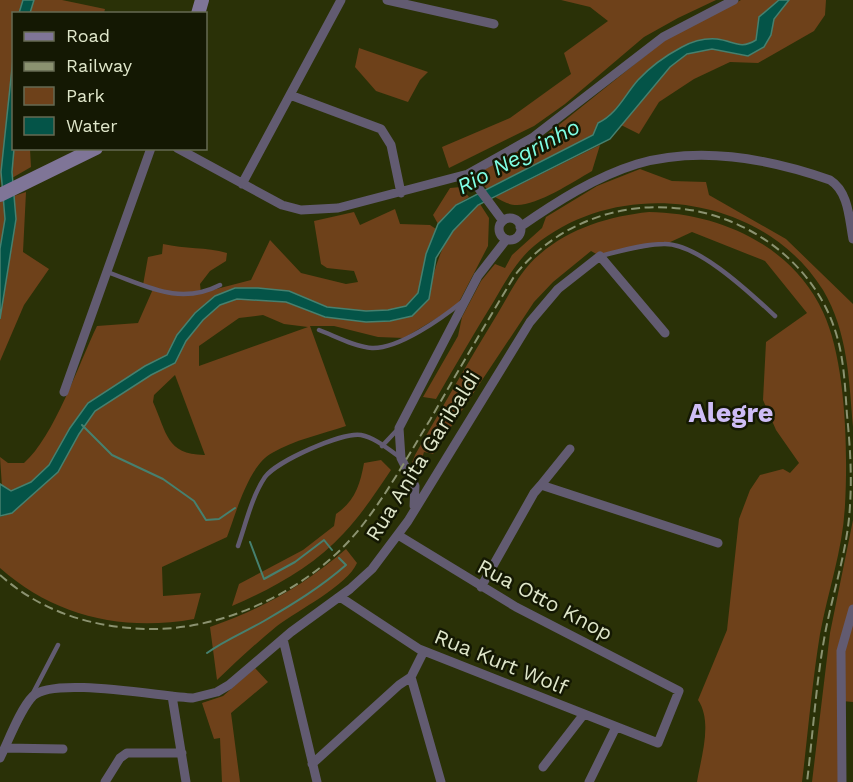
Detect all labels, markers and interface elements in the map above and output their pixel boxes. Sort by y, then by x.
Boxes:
legend [12,12,207,150]
text: Road [66,25,110,46]
text: Railway [66,55,133,76]
text: Park [66,85,105,106]
water label: Rio Negrinho [453,114,584,199]
text: Water [66,115,118,136]
street label: Rua Anita Garibaldi [360,366,485,545]
district label: Alegre [689,397,773,429]
street label: Rua Otto Knop [473,553,617,646]
street label: Rua Kurt Wolf [431,623,572,700]

